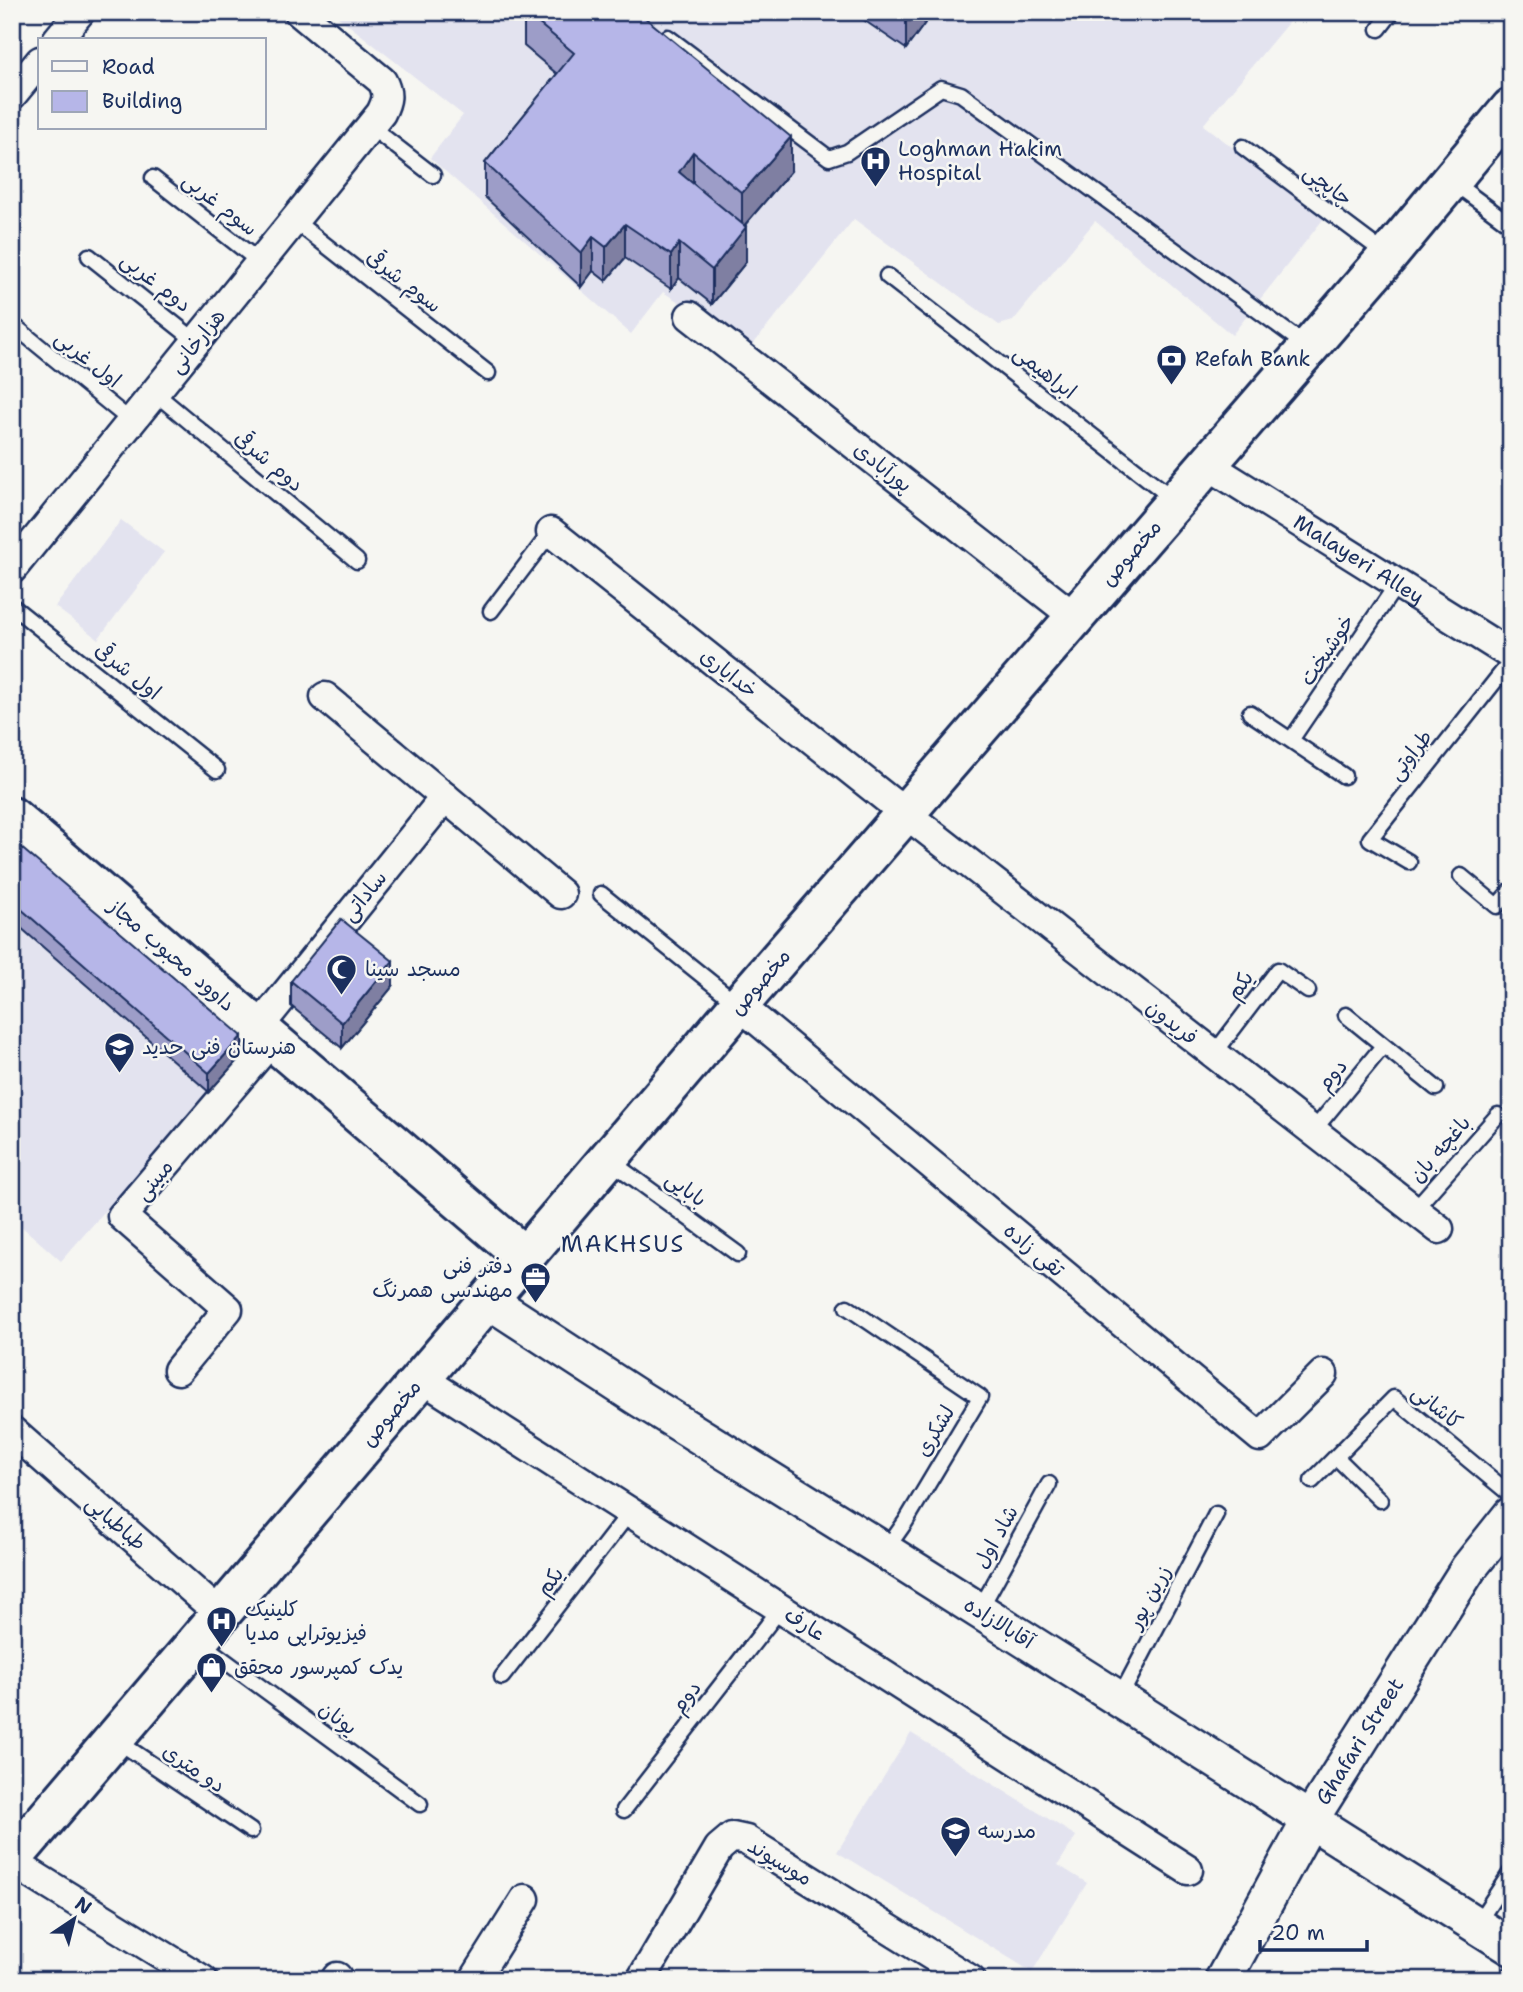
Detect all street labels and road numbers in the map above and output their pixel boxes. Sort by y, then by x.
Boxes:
street label: چاپچی [1298,157,1358,213]
street label: سوم غربی [175,166,263,244]
street label: سوم شرقی [359,243,447,321]
street label: دوم غربی [114,246,197,320]
street label: هزارخانی [162,303,232,379]
street label: اول غربی [49,324,127,394]
street label: ابراهیمی [1008,339,1082,405]
street label: دوم شرقی [227,424,310,500]
street label: پورآبادی [848,435,918,499]
street label: Malayeri Alley [1288,508,1429,611]
street label: مخصوص [1094,514,1168,592]
street label: خوشبخت [1293,609,1361,691]
street label: اول شرقی [89,636,167,706]
street label: خدایاری [694,642,764,704]
street label: طراوتی [1381,724,1439,786]
street label: ساداتی [335,865,393,927]
street label: داوود محبوب مجاز [101,891,241,1018]
street label: مخصوص [723,943,797,1021]
street label: یکم [1220,965,1262,1006]
street label: فریدون [1140,993,1204,1051]
street label: دوم [1310,1053,1355,1098]
street label: باغچه بان [1403,1109,1477,1189]
street label: مبینی [129,1153,179,1207]
street label: بابایی [660,1165,712,1213]
street label: تقی زاده [998,1216,1071,1284]
street label: مخصوص [355,1373,427,1453]
street label: کاشانی [1406,1378,1468,1436]
street label: لشکری [909,1400,961,1462]
street label: طباطبایی [80,1489,152,1557]
street label: شاد اول [967,1500,1025,1574]
street label: زرین پور [1120,1560,1177,1635]
street label: یکم [530,1561,572,1603]
street label: آقابالازاده [959,1590,1040,1656]
street label: عارف [779,1600,831,1648]
street label: Ghafari Street [1309,1673,1410,1810]
street label: دوم [664,1675,709,1720]
street label: یونان [313,1695,363,1741]
street label: دو متری [157,1737,231,1799]
street label: موسیوند [742,1832,818,1892]

